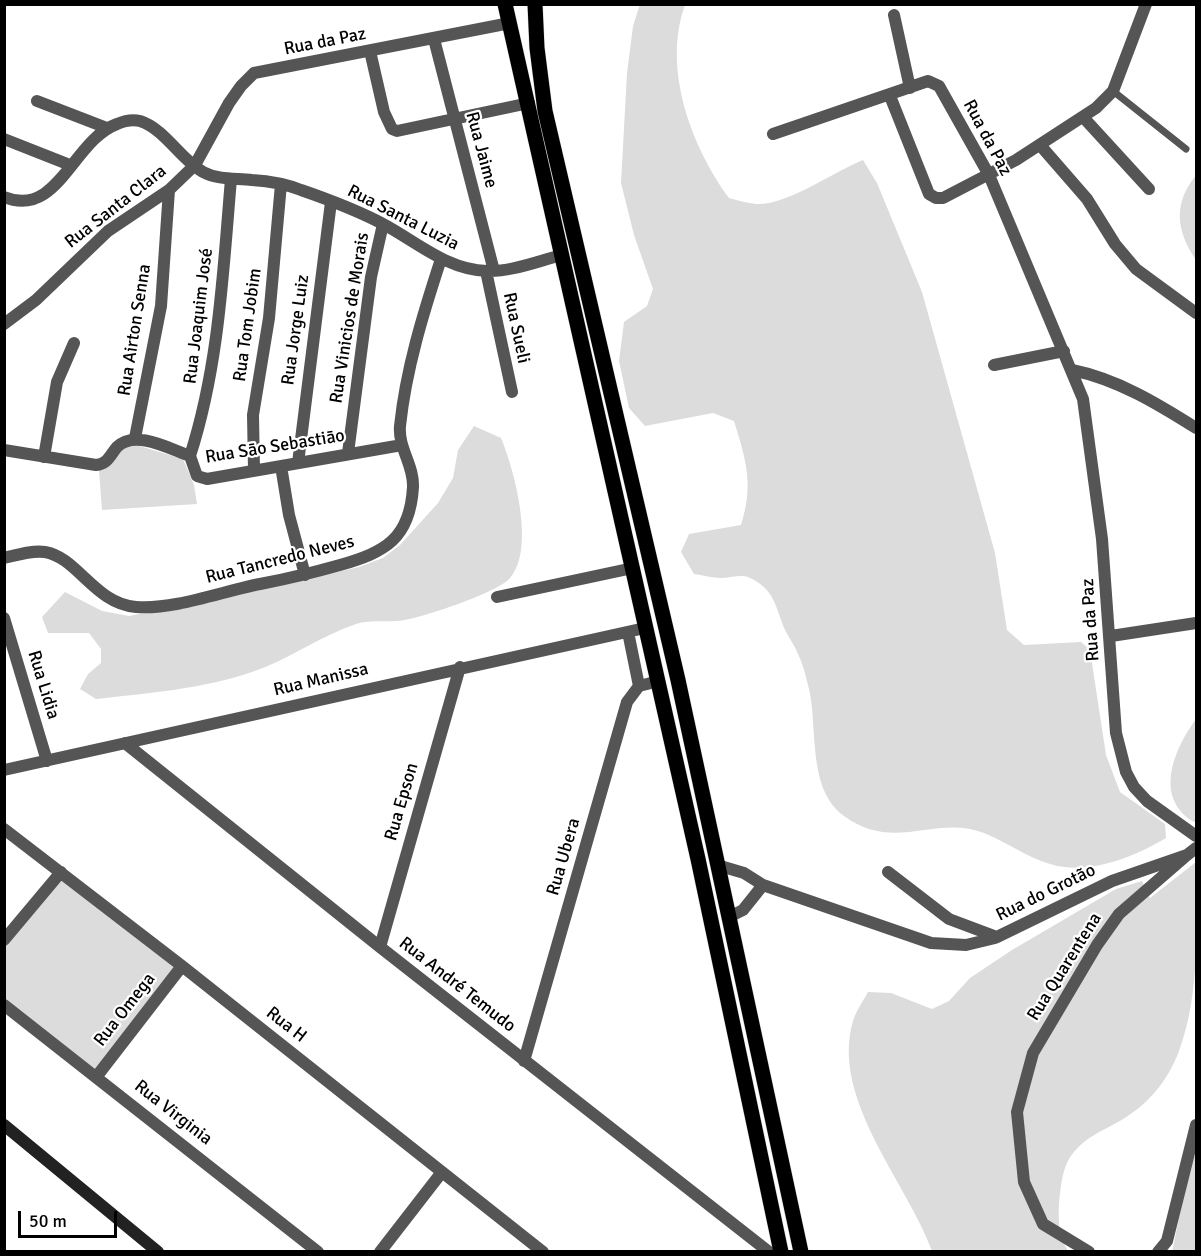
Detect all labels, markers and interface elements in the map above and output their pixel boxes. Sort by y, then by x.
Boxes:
street label: Rua da Paz [282,23,368,61]
street label: Rua da Paz [958,96,1016,180]
street label: Rua Jaime [460,109,502,191]
street label: Rua Santa Clara [61,161,171,253]
street label: Rua Santa Luzia [344,181,462,255]
street label: Rua Vinicios de Morais [326,231,374,405]
street label: Rua Joaquim José [180,247,218,385]
street label: Rua Airton Senna [114,262,156,398]
street label: Rua Tom Jobim [229,267,267,383]
street label: Rua Jorge Luiz [278,273,314,387]
street label: Rua Sueli [498,290,534,366]
street label: Rua Sāo Sebastiāo [204,425,346,469]
street label: Rua Tancredo Neves [203,531,357,589]
street label: Rua da Paz [1077,578,1105,662]
street label: Rua Lidia [22,648,64,722]
street label: Rua Manissa [272,659,370,701]
street label: Rua Epson [381,761,423,843]
street label: Rua Ubera [543,816,585,898]
street label: Rua do Grotão [993,860,1099,926]
street label: Rua Quarentena [1023,909,1107,1025]
street label: Rua André Temudo [394,933,520,1037]
street label: Rua Omega [90,969,160,1051]
street label: Rua H [261,1002,311,1048]
street label: Rua Virginia [130,1076,216,1150]
scale bar [21,1199,120,1237]
text: 50 m [29,1210,67,1232]

